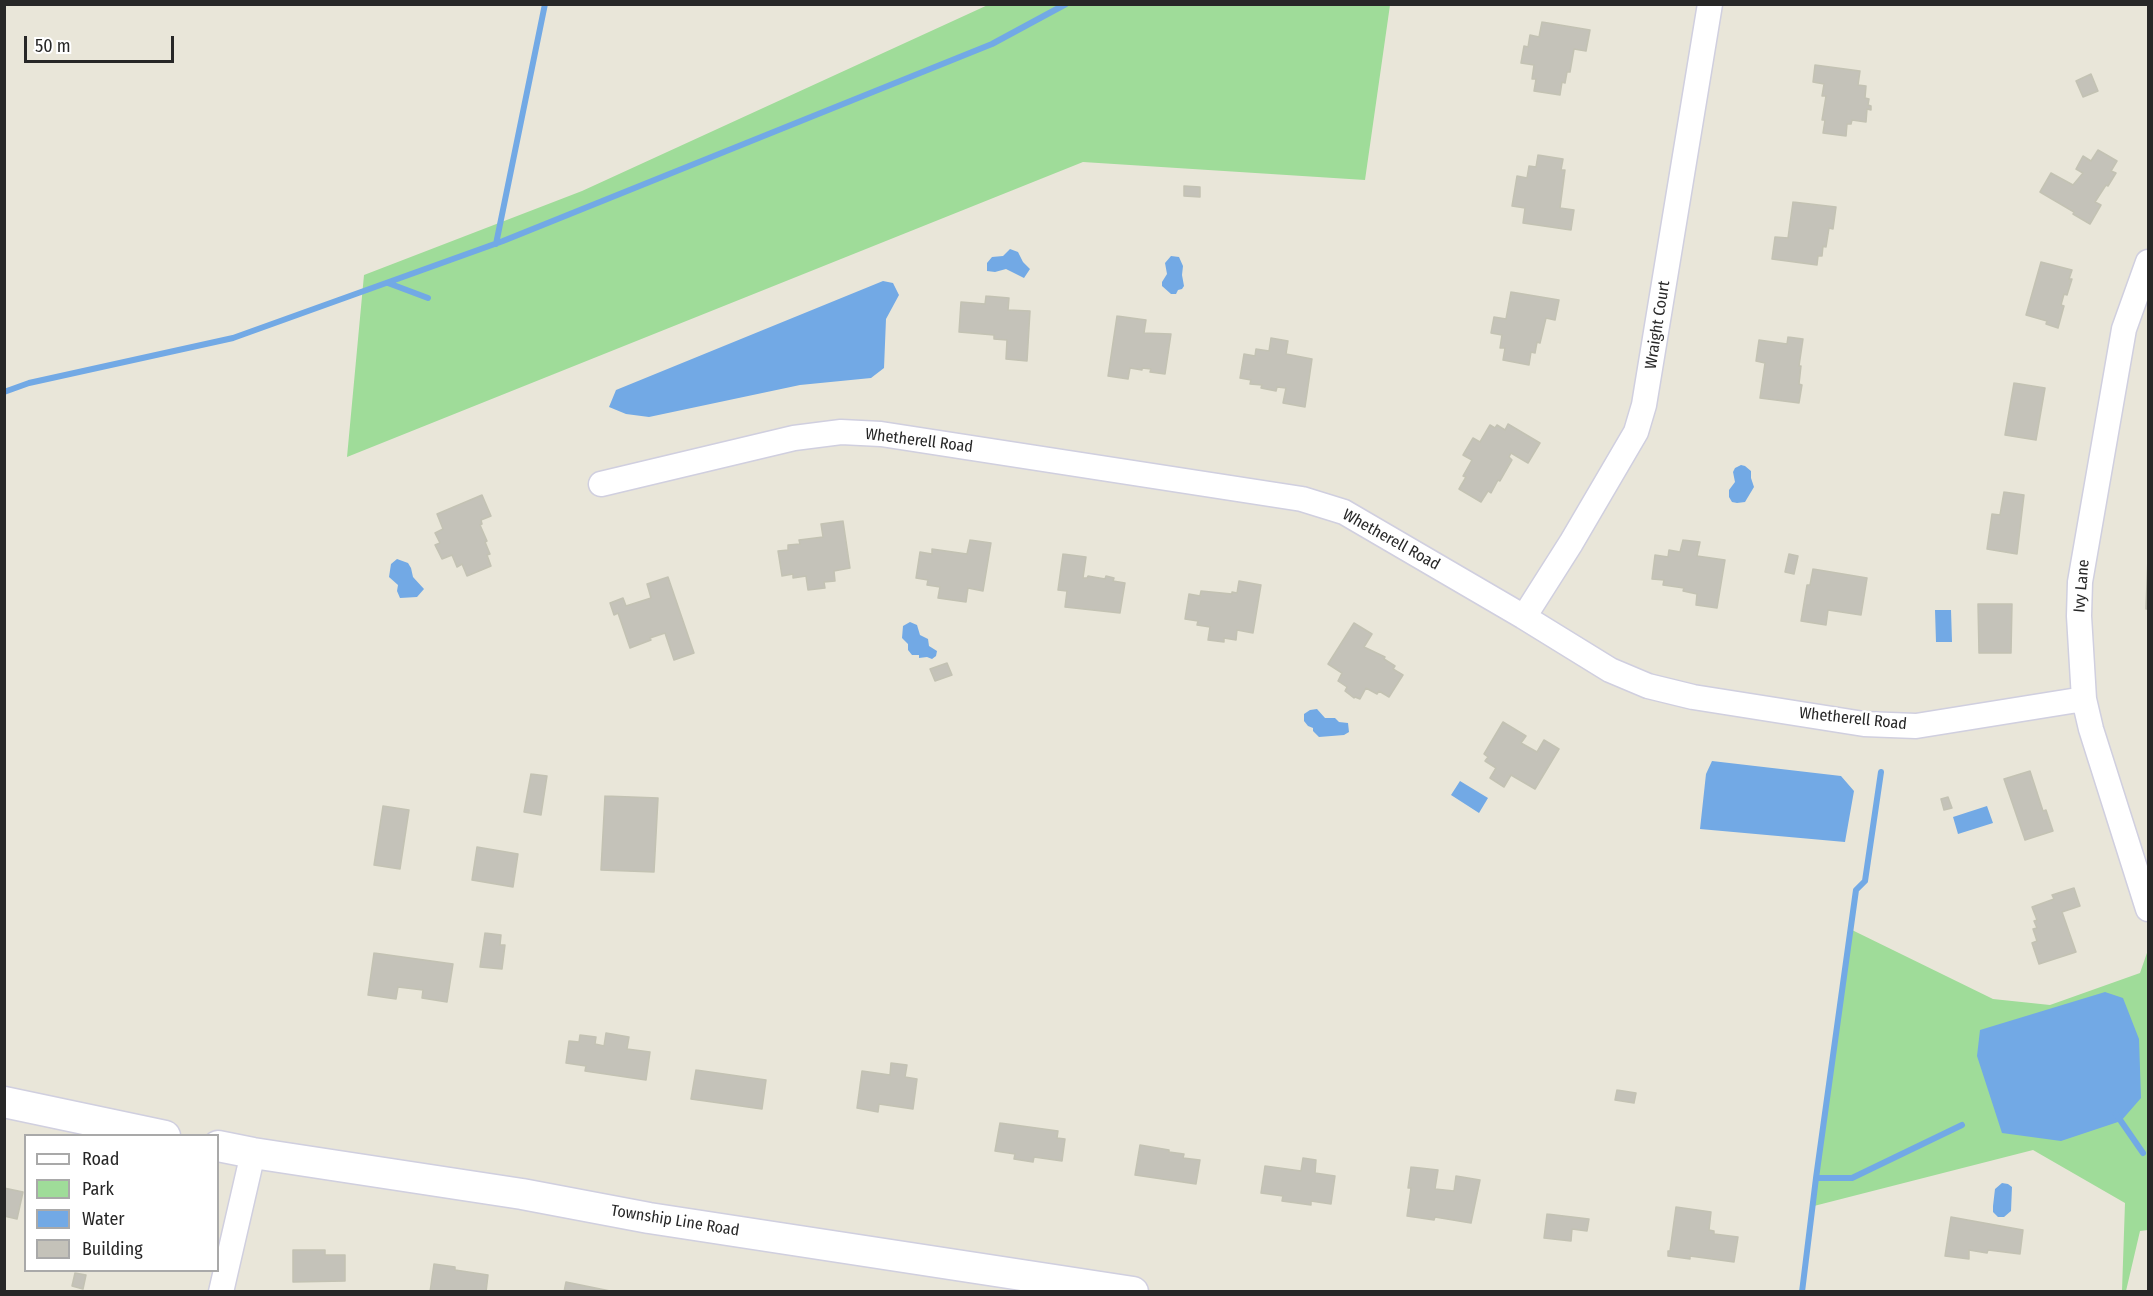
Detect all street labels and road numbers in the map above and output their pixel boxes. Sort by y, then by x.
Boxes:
street label: Wraight Court [1642,279,1674,371]
street label: Whetherell Road [864,425,974,457]
street label: Whetherell Road [1339,505,1443,575]
street label: Ivy Lane [2070,559,2094,613]
street label: Whetherell Road [1798,704,1908,734]
street label: Township Line Road [609,1201,741,1241]

